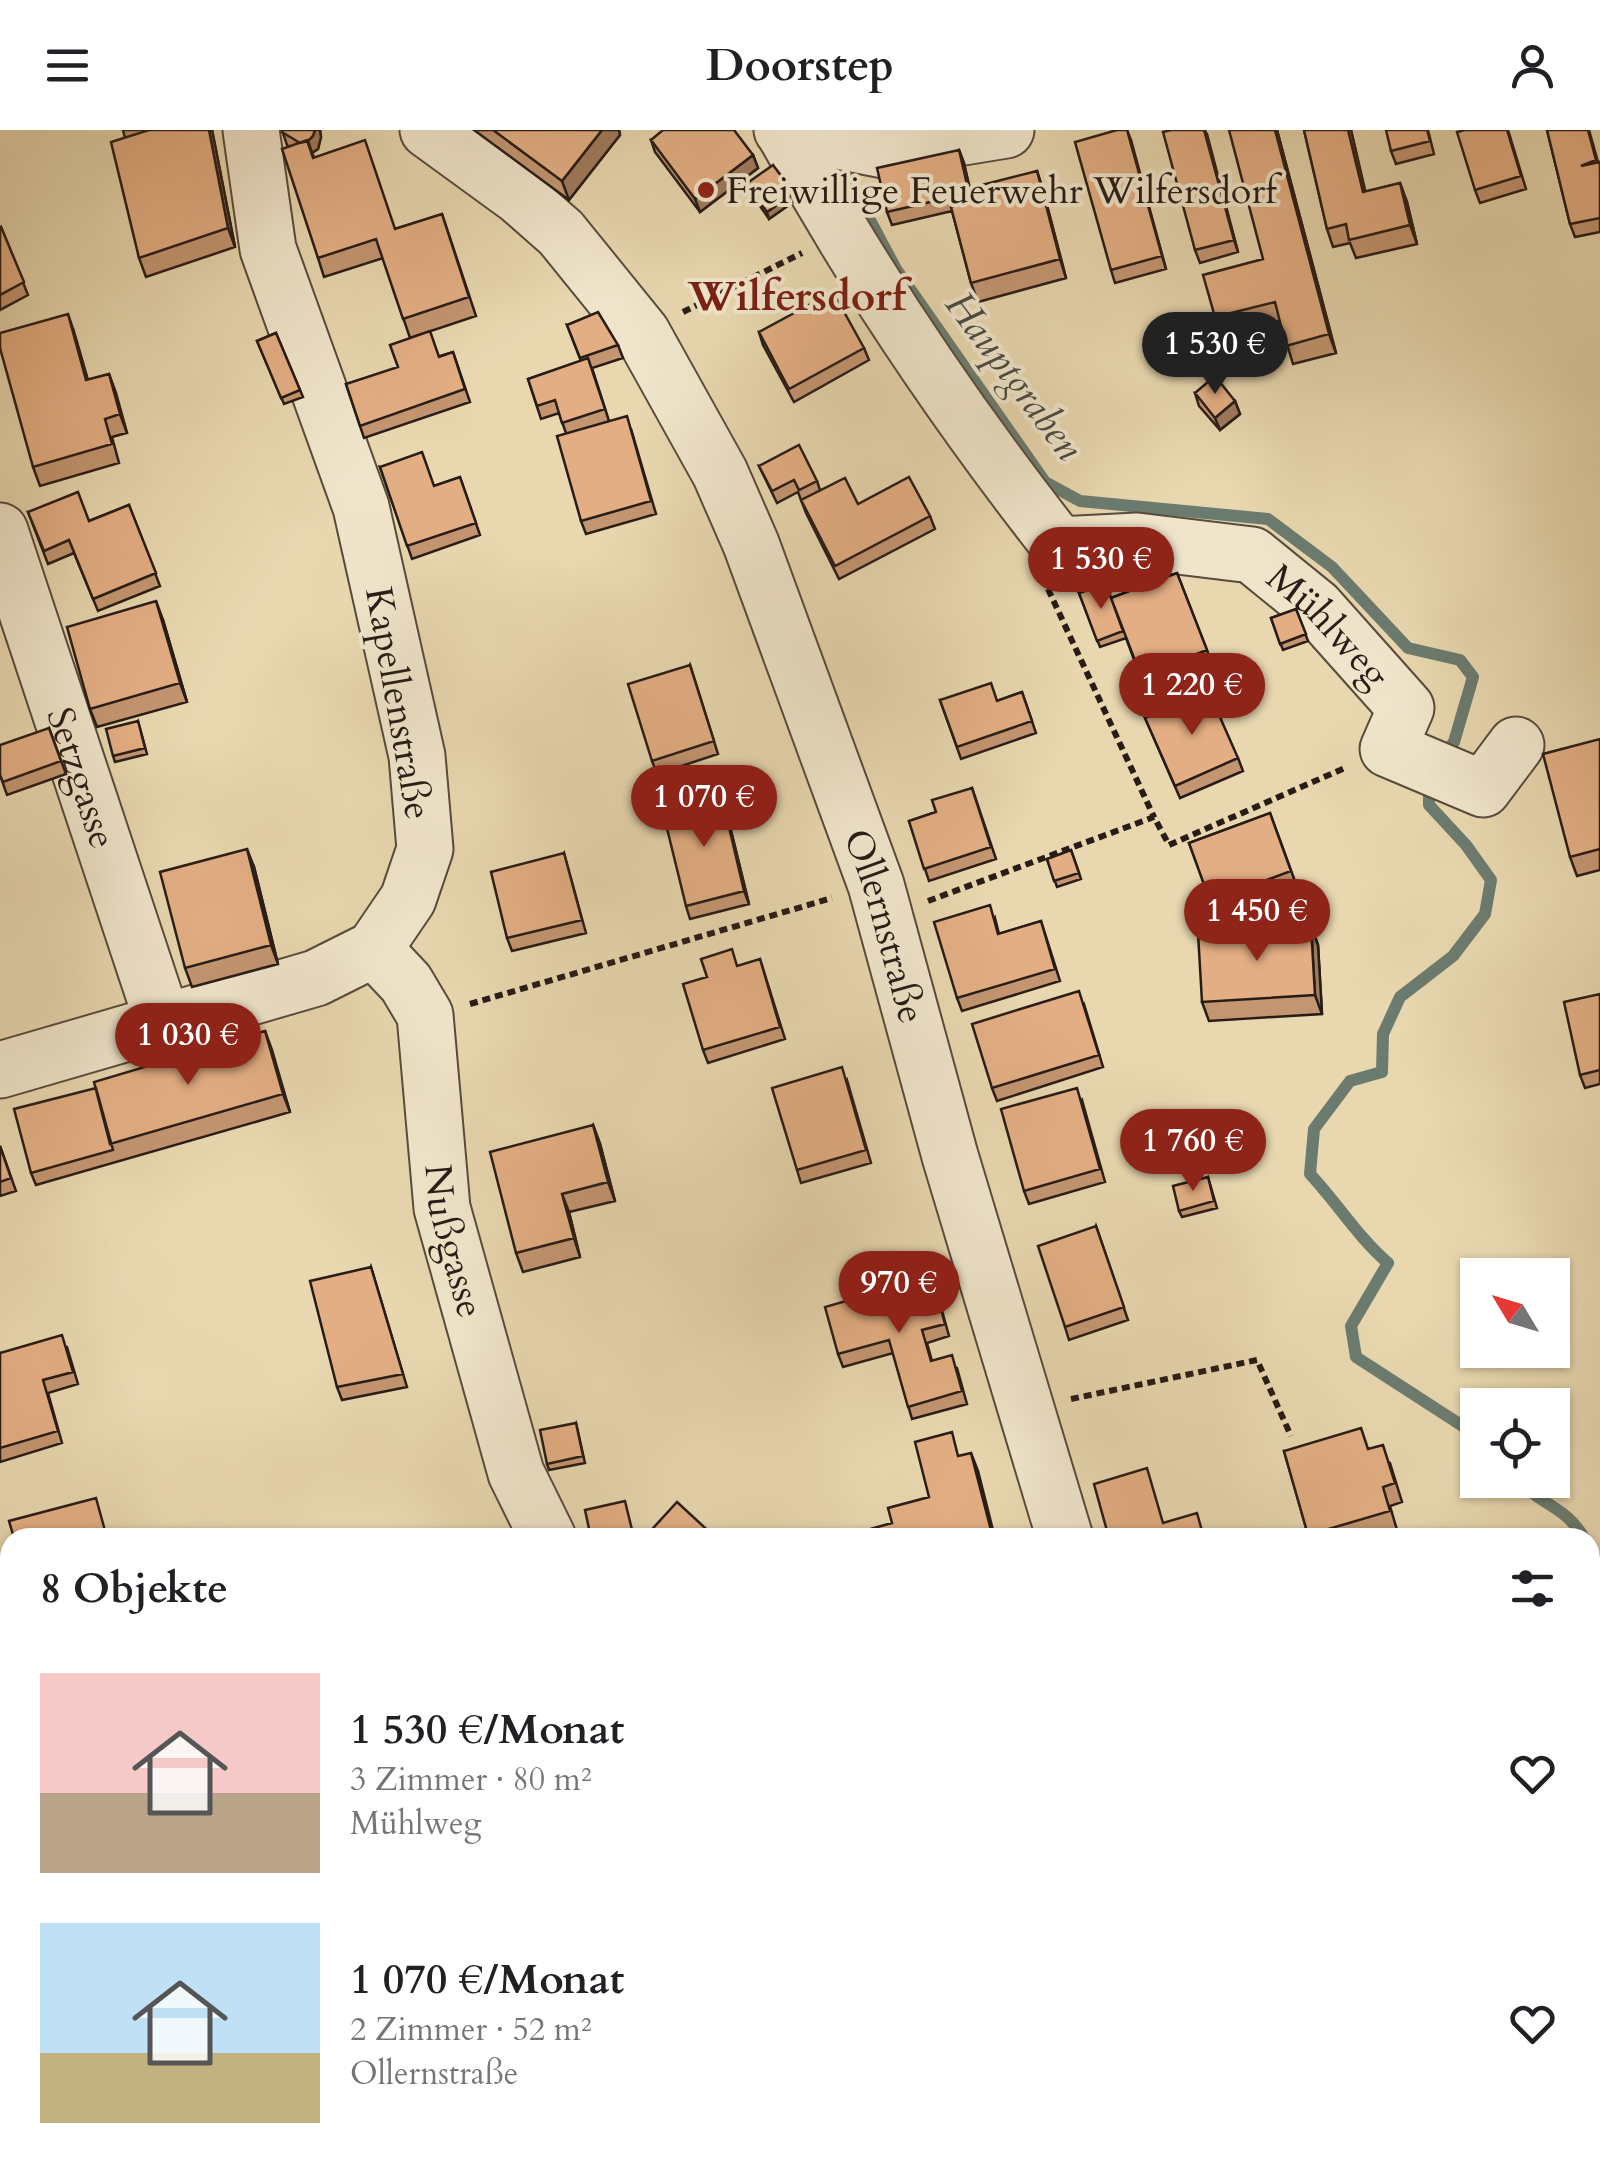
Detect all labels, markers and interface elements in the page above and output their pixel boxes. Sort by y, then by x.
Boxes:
text: Doorstep [706,35,894,96]
icon: menu [40,38,95,93]
icon: person [1505,38,1560,93]
place label: Freiwillige Feuerwehr Wilfersdorf [726,165,1283,217]
marker: Freiwillige Feuerwehr Wilfersdorf [695,179,717,201]
district label: Wilfersdorf [687,268,913,325]
water label: Hauptgraben [932,280,1096,472]
pin: 1 530 € [1123,312,1307,397]
text: 1 530 € [1164,322,1266,366]
pin: 1 530 € [1009,527,1193,612]
text: 1 530 € [1050,537,1152,581]
street label: Mühlweg [1255,552,1402,700]
street label: Kapellenstraße [352,583,444,824]
pin: 1 220 € [1100,653,1284,738]
text: 1 220 € [1141,663,1243,707]
street label: Setzgasse [33,701,129,855]
pin: 1 070 € [612,765,796,850]
text: 1 070 € [653,775,755,819]
street label: Ollernstraße [831,822,938,1029]
pin: 1 450 € [1165,879,1349,964]
text: 1 450 € [1206,889,1308,933]
pin: 1 030 € [96,1003,280,1088]
text: 1 030 € [137,1013,239,1057]
pin: 1 760 € [1101,1109,1285,1194]
text: 1 760 € [1142,1119,1244,1163]
street label: Nußgasse [411,1162,496,1324]
pin: 970 € [829,1251,969,1336]
north arrow [1460,1258,1570,1368]
map controls [1460,1258,1570,1498]
text: 970 € [861,1261,937,1305]
button: locate [1460,1388,1570,1498]
text: 8 Objekte [40,1560,228,1617]
icon: filters [1505,1561,1560,1616]
text: 1 530 €/Monat [350,1701,624,1758]
icon: home [120,1713,240,1833]
icon: heart [1505,1746,1560,1801]
text: 3 Zimmer · 80 m² [350,1758,592,1802]
text: Mühlweg [350,1802,482,1846]
text: 1 070 €/Monat [350,1951,624,2008]
icon: home [120,1963,240,2083]
icon: heart [1505,1996,1560,2051]
text: 2 Zimmer · 52 m² [350,2008,592,2052]
text: Ollernstraße [350,2052,518,2096]

